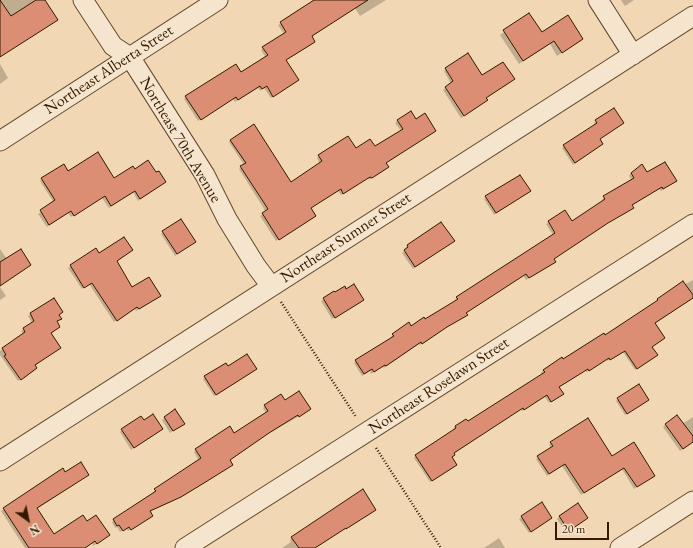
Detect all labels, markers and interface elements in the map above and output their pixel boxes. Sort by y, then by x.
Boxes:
street label: Northeast Alberta Street [41,21,177,119]
street label: Northeast 70th Avenue [135,74,225,206]
street label: Northeast Sumner Street [277,189,415,287]
street label: Northeast Roselawn Street [365,333,513,439]
north arrow [8,500,48,540]
scale bar [557,514,611,540]
text: 20 m [562,521,585,537]
text: N [27,522,42,538]

